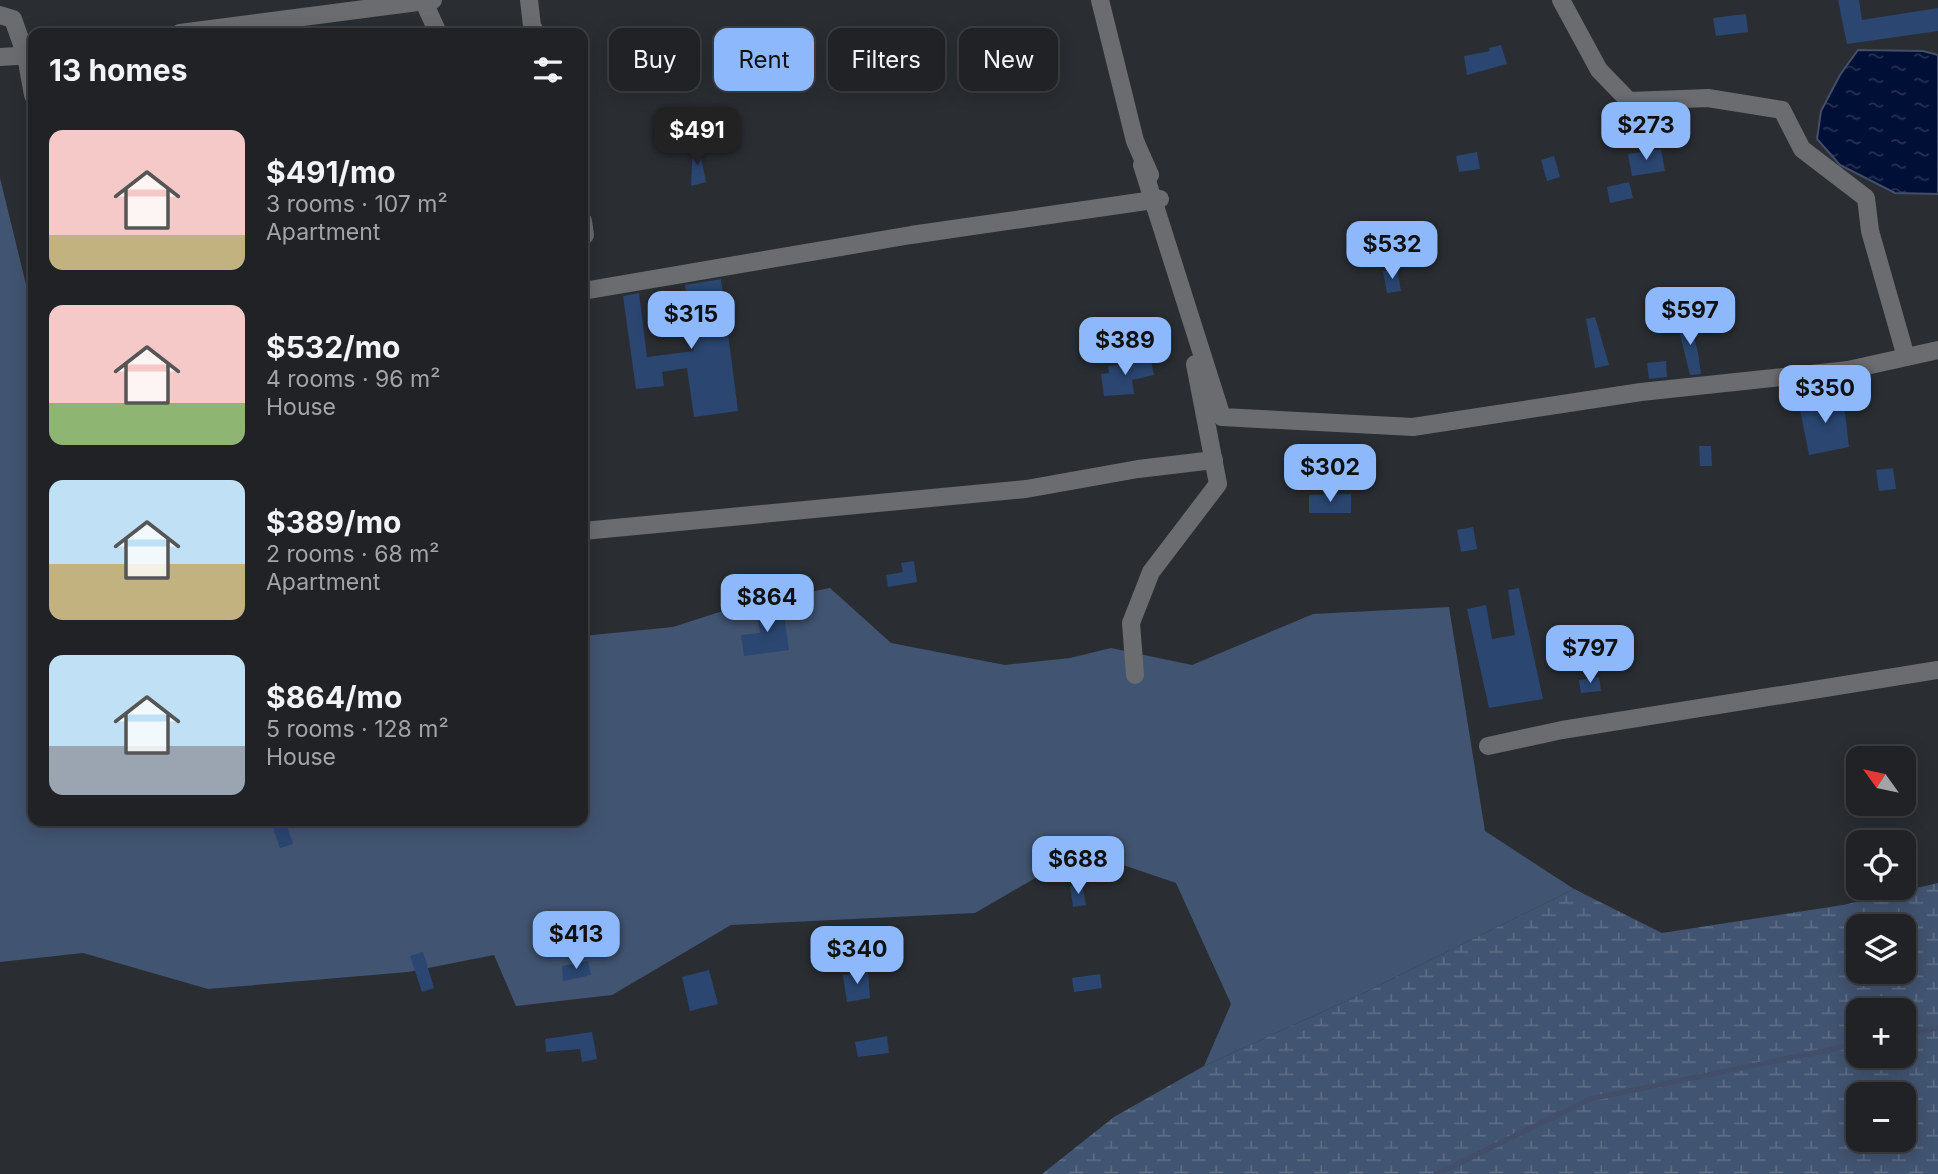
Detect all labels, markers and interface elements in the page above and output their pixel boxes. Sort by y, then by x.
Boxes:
chip: Buy [609,28,700,91]
chip: Rent [714,28,814,91]
chip: Filters [828,28,945,91]
chip: New [959,28,1058,91]
icon: filters [529,51,567,89]
text: 13 homes [49,52,188,88]
pin: $273 [1605,102,1687,162]
pin: $491 [656,108,738,167]
text: $273 [1617,111,1675,139]
text: $491 [669,116,725,144]
text: $491/mo [266,154,396,190]
icon: home [105,158,189,242]
text: 3 rooms · 107 m² [266,190,448,218]
text: Apartment [266,218,380,246]
pin: $532 [1351,222,1433,281]
text: $532 [1362,230,1422,258]
pin: $597 [1649,288,1731,347]
pin: $315 [650,292,732,351]
text: $597 [1661,296,1719,324]
text: $315 [664,300,718,328]
pin: $389 [1084,318,1166,377]
text: $389 [1095,326,1155,354]
text: $532/mo [266,329,401,365]
icon: home [105,333,189,417]
text: 4 rooms · 96 m² [266,365,440,393]
pin: $350 [1784,366,1866,425]
text: $350 [1795,374,1855,402]
text: House [266,393,336,421]
pin: $302 [1289,444,1371,504]
text: $302 [1300,453,1360,481]
text: $389/mo [266,504,401,540]
icon: home [105,508,189,592]
text: 2 rooms · 68 m² [266,540,439,568]
text: Apartment [266,568,380,596]
pin: $864 [726,574,808,634]
text: $864 [737,583,797,611]
pin: $797 [1549,626,1631,685]
text: $797 [1562,634,1618,662]
text: $864/mo [266,679,402,715]
icon: home [105,683,189,767]
text: 5 rooms · 128 m² [266,715,449,743]
text: House [266,743,336,771]
north arrow [1846,746,1916,816]
map controls [1846,746,1916,1152]
button: locate [1846,830,1916,900]
pin: $688 [1037,836,1119,896]
text: $688 [1048,845,1108,873]
pin: $413 [535,912,617,971]
button: layers [1846,914,1916,984]
text: $413 [549,920,603,948]
pin: $340 [816,926,898,986]
text: $340 [827,935,887,963]
button: + [1846,998,1916,1068]
button: − [1846,1082,1916,1152]

